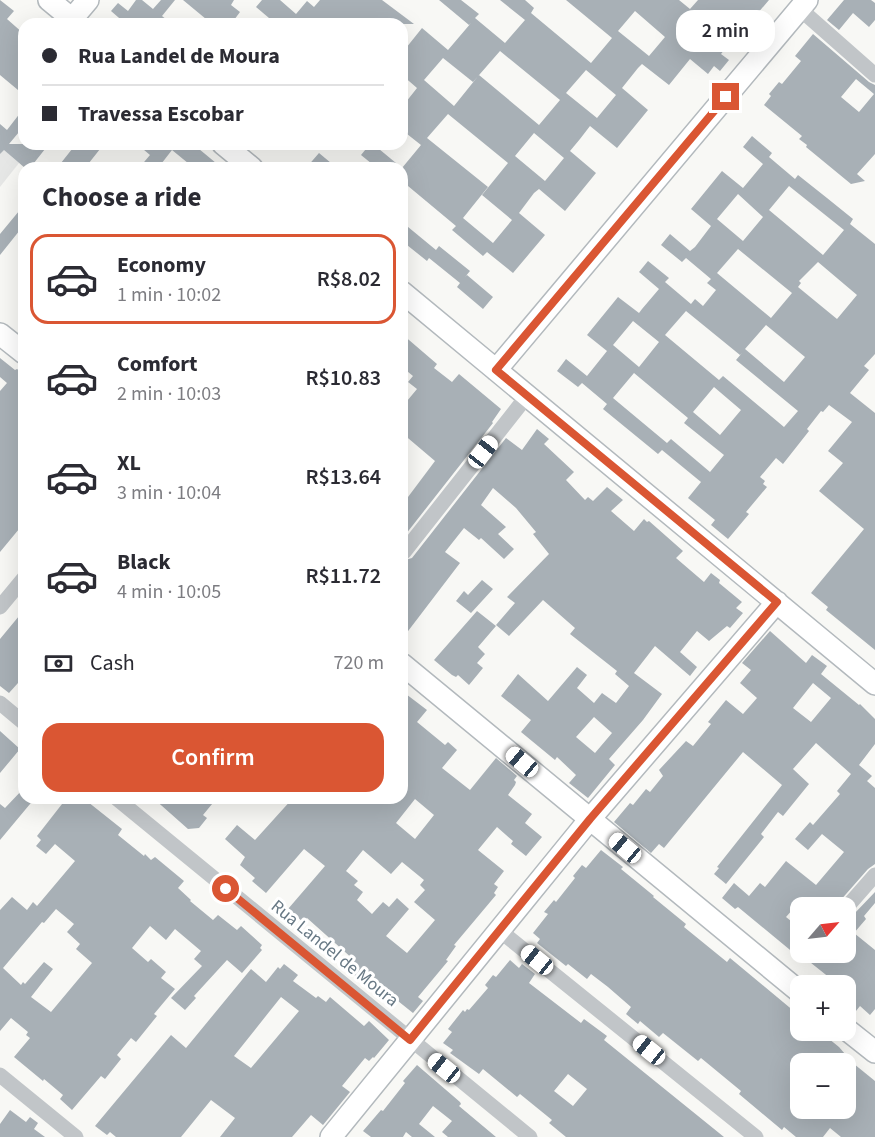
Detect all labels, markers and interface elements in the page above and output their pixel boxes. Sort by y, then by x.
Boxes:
callout: 2 min [676,10,776,52]
text: 2 min [702,17,749,45]
text: Rua Landel de Moura [78,40,280,72]
route end [712,83,739,110]
text: Travessa Escobar [78,98,244,130]
text: Choose a ride [42,178,202,217]
text: Economy [117,249,206,281]
icon: car [45,252,99,306]
text: R$8.02 [317,263,381,295]
text: 1 min · 10:02 [117,281,221,309]
text: Comfort [117,348,198,380]
icon: car [45,351,99,405]
text: R$10.83 [305,362,381,394]
text: 2 min · 10:03 [117,380,221,408]
car [465,432,501,472]
text: XL [117,447,141,479]
icon: car [45,450,99,504]
text: R$13.64 [305,461,381,493]
text: 3 min · 10:04 [117,479,221,507]
text: Black [117,546,171,578]
icon: car [45,549,99,603]
text: R$11.72 [305,560,381,592]
text: 4 min · 10:05 [117,578,221,606]
icon: cash [42,647,75,680]
text: Cash [90,647,135,679]
text: 720 m [334,649,384,677]
button: Confirm [42,723,384,792]
car [502,744,542,780]
car [605,830,645,866]
route start [212,875,239,902]
street label: Rua Landel de Moura [266,894,404,1013]
north arrow [790,897,856,963]
map controls [790,897,856,1119]
car [517,942,557,978]
button: + [790,975,856,1041]
car [629,1032,669,1068]
car [424,1050,464,1086]
button: − [790,1053,856,1119]

